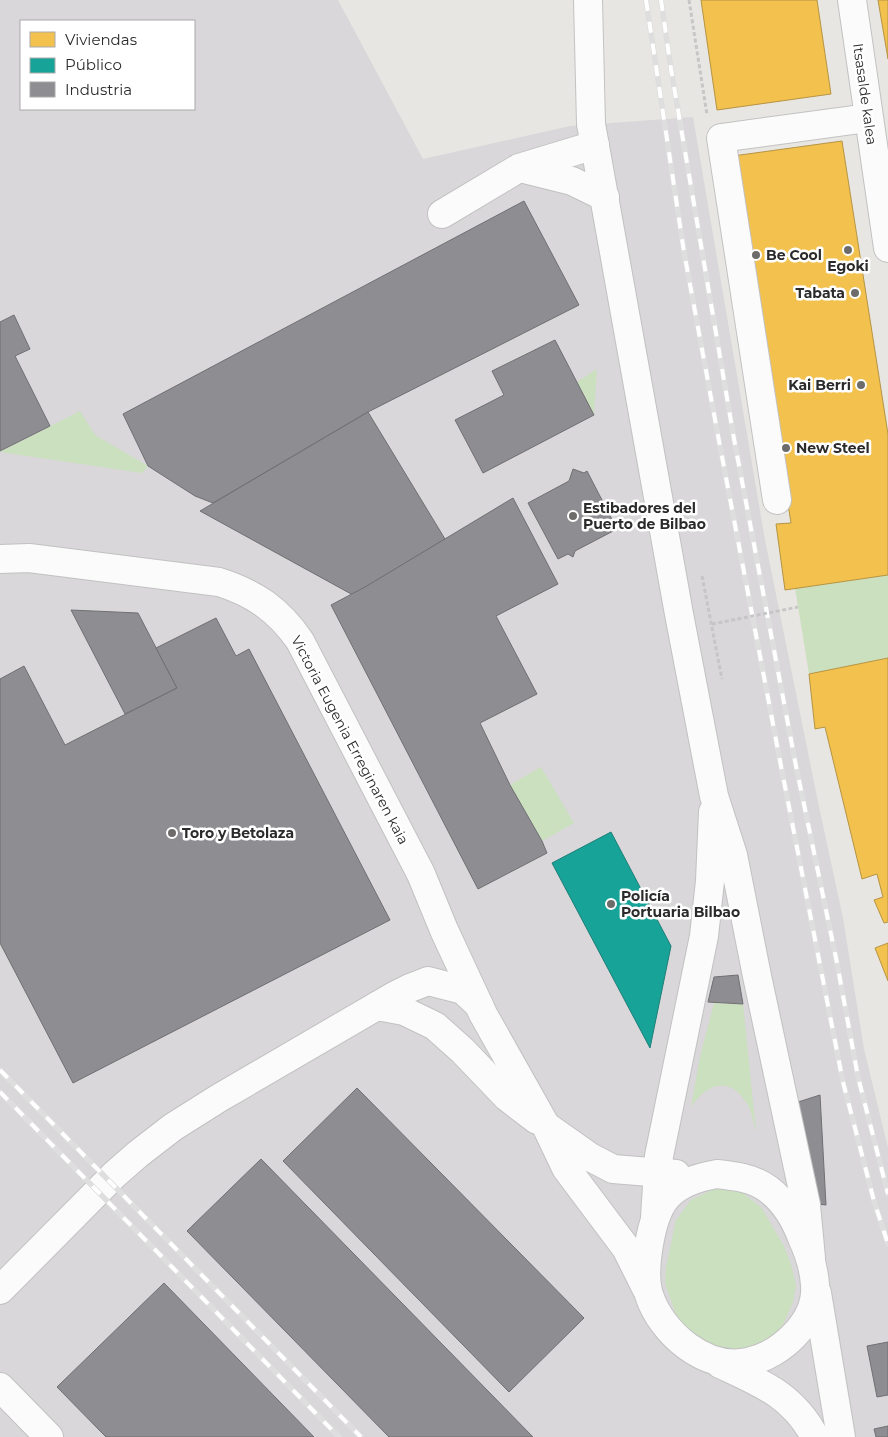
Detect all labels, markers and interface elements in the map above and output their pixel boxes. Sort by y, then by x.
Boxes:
legend [20,20,195,110]
text: Viviendas [65,30,137,49]
street label: Itsasalde kalea [849,42,881,146]
text: Público [65,55,122,74]
text: Industria [65,80,132,99]
marker: Egoki [842,244,854,256]
place label: Be Cool [766,246,822,264]
marker: Be Cool [750,249,762,261]
place label: Egoki [827,257,869,275]
place label: Tabata [795,284,845,302]
marker: Tabata [849,287,861,299]
place label: Kai Berri [788,376,851,394]
marker: Kai Berri [855,379,867,391]
place label: New Steel [796,439,870,457]
marker: New Steel [780,442,792,454]
place label: Estibadores del Puerto de Bilbao [583,499,706,533]
marker: Estibadores del Puerto de Bilbao [567,510,579,522]
street label: Victoria Eugenia Erreginaren kaia [287,633,413,847]
place label: Toro y Betolaza [182,824,294,842]
marker: Toro y Betolaza [166,827,178,839]
place label: Policía Portuaria Bilbao [621,887,740,921]
marker: Policía Portuaria Bilbao [605,898,617,910]

